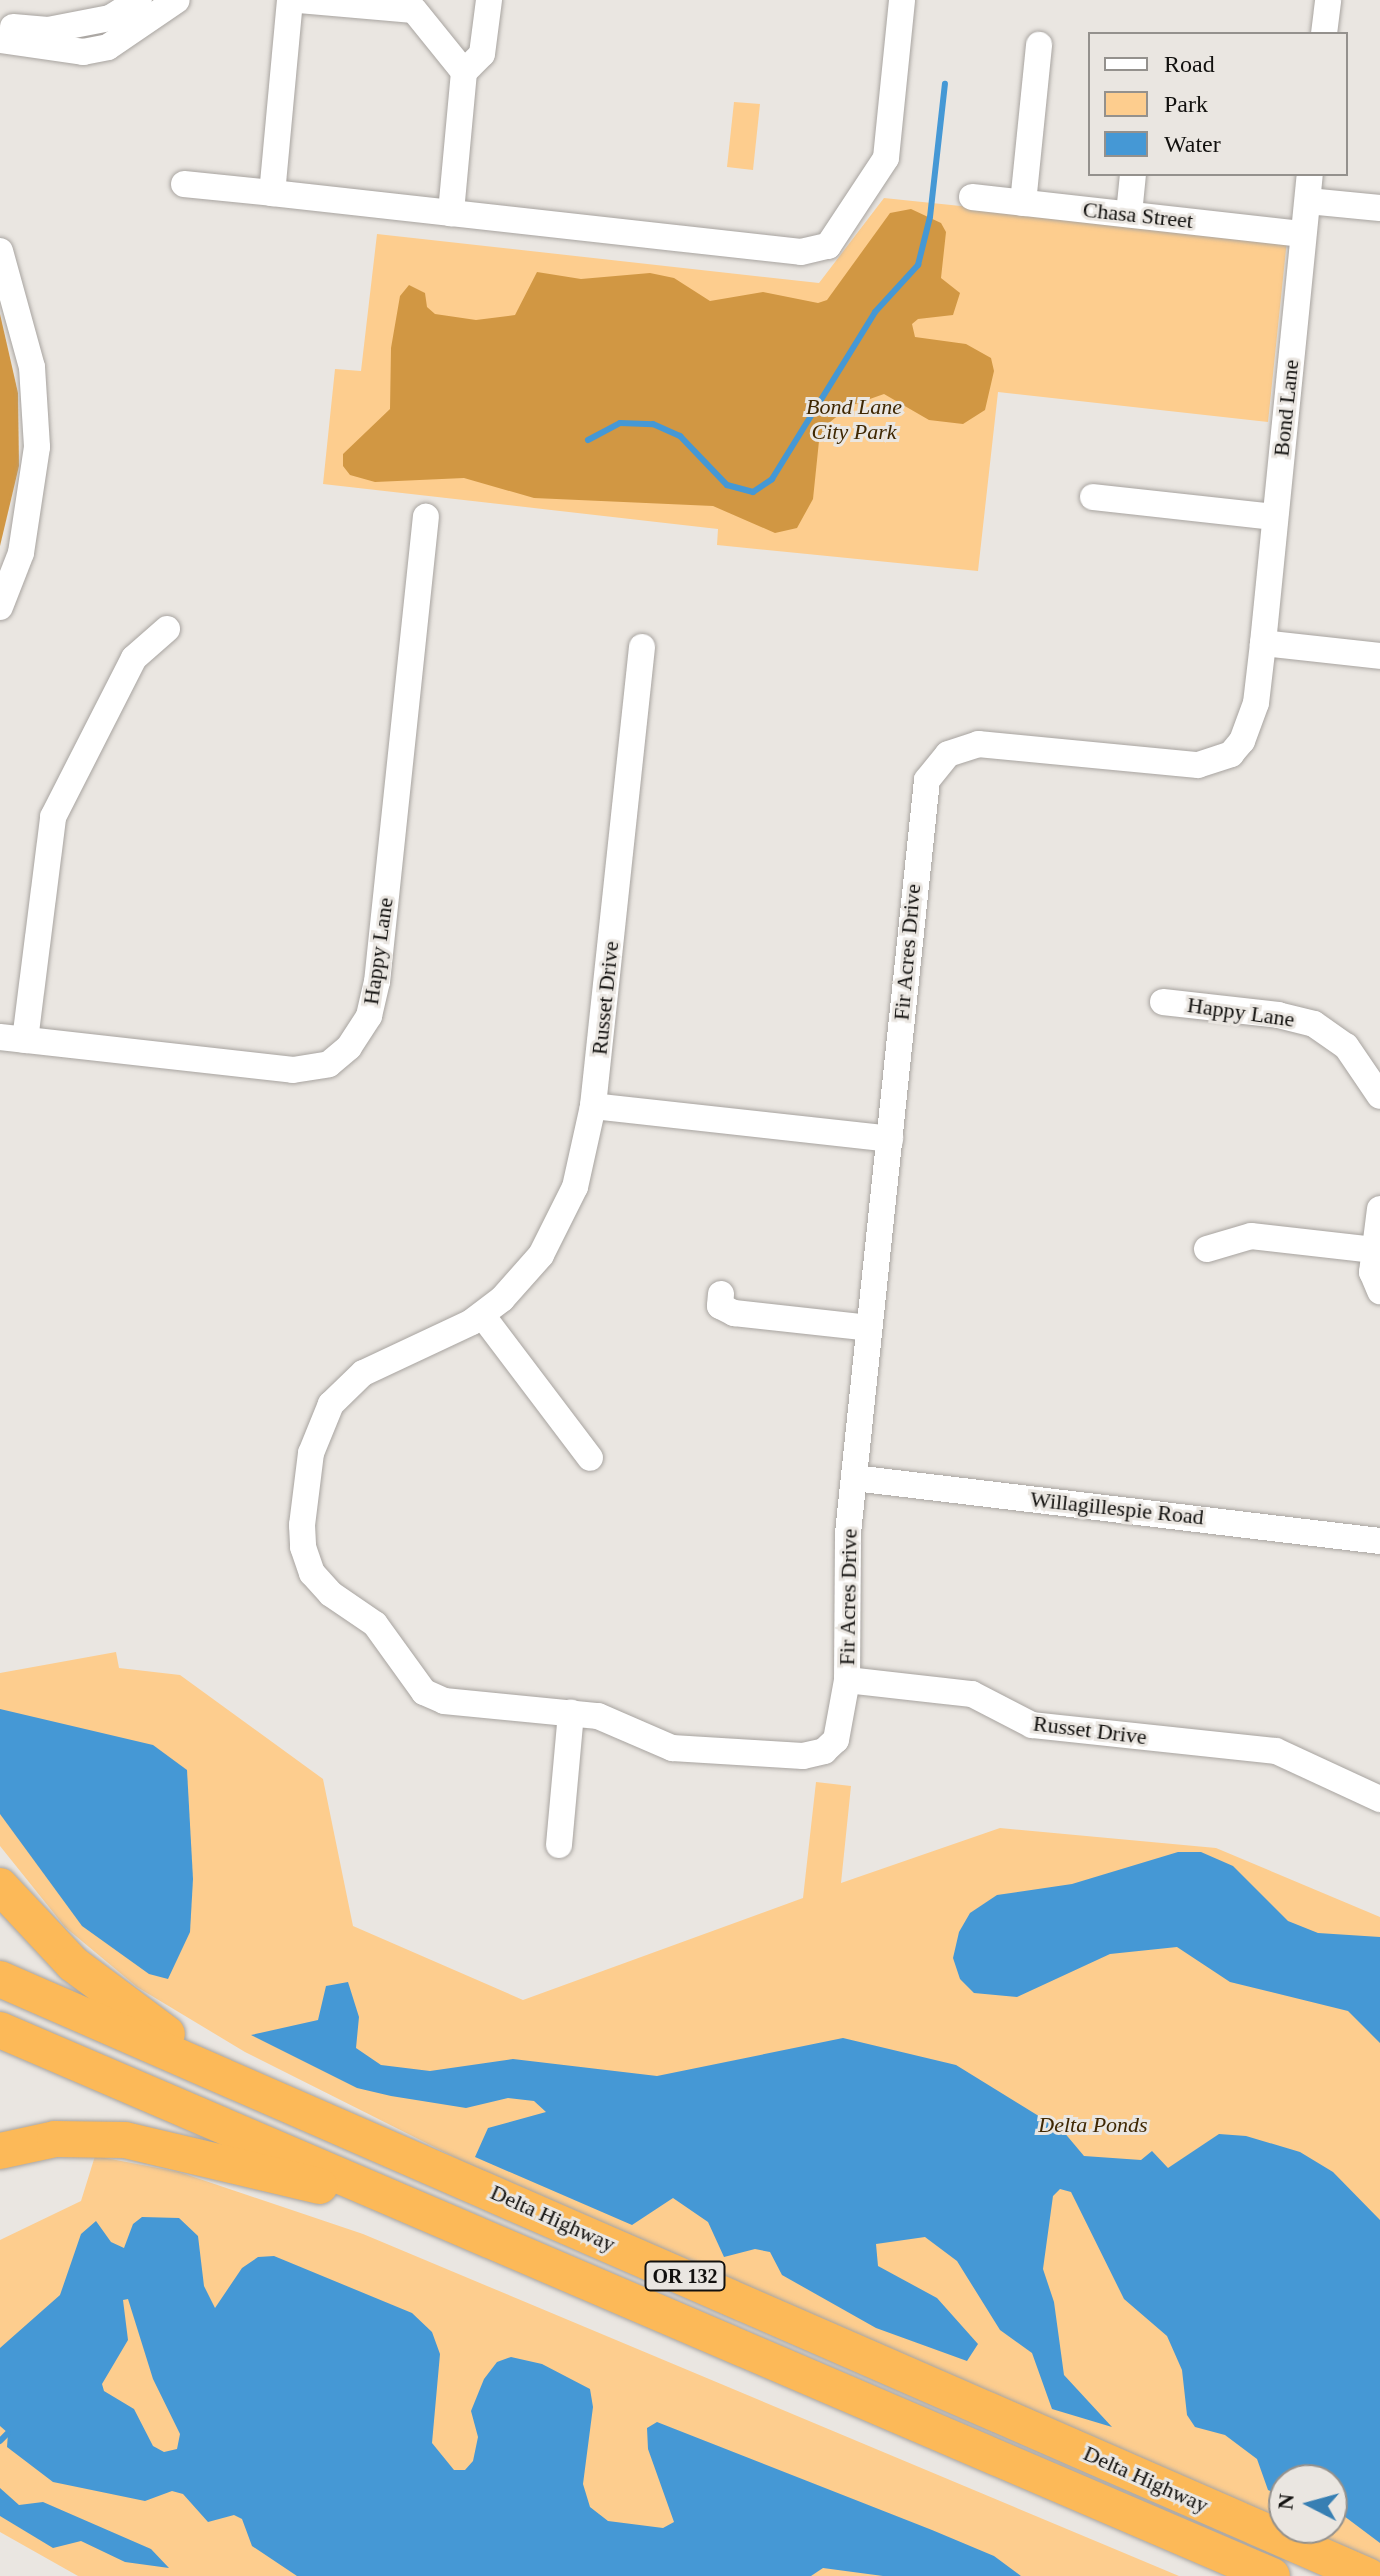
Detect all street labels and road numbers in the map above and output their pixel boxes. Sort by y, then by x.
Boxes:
street label: Chasa Street [1082,196,1194,234]
street label: Bond Lane [1268,358,1304,458]
street label: Fir Acres Drive [888,882,926,1022]
street label: Happy Lane [357,896,399,1006]
street label: Russet Drive [586,940,624,1056]
street label: Happy Lane [1186,991,1296,1033]
street label: Willagillespie Road [1029,1486,1205,1530]
street label: Fir Acres Drive [834,1528,862,1666]
street label: Russet Drive [1032,1710,1148,1750]
street label: Delta Highway [487,2179,619,2257]
road number: OR 132 [643,2260,727,2292]
street label: Delta Highway [1080,2440,1212,2518]

